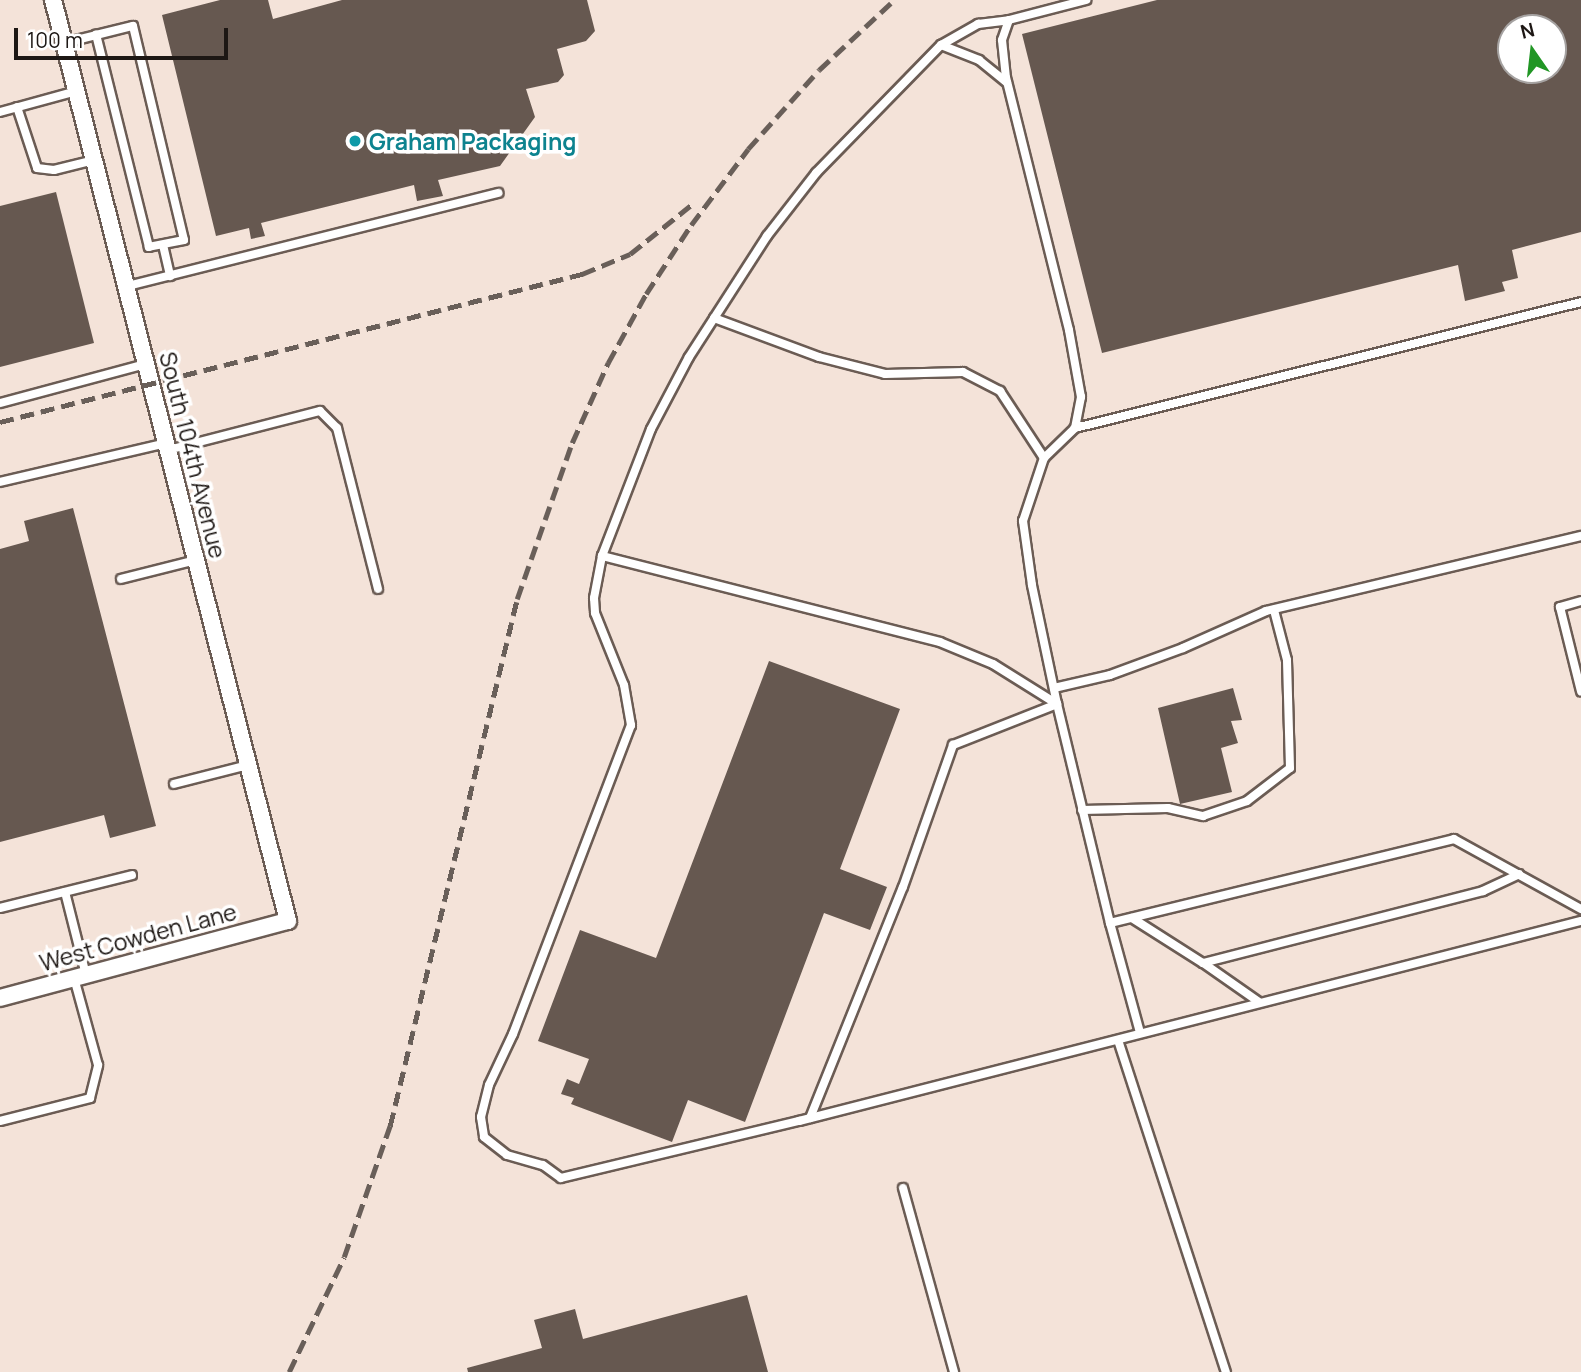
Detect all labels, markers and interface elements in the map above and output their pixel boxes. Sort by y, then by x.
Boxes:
scale bar [18,14,231,58]
north arrow [1497,14,1567,84]
text: N [1518,16,1537,45]
text: 100 m [27,26,83,54]
place label: Graham Packaging [369,127,577,155]
marker: Graham Packaging [347,133,363,149]
street label: South 104th Avenue [154,349,232,561]
street label: West Cowden Lane [36,897,240,977]

